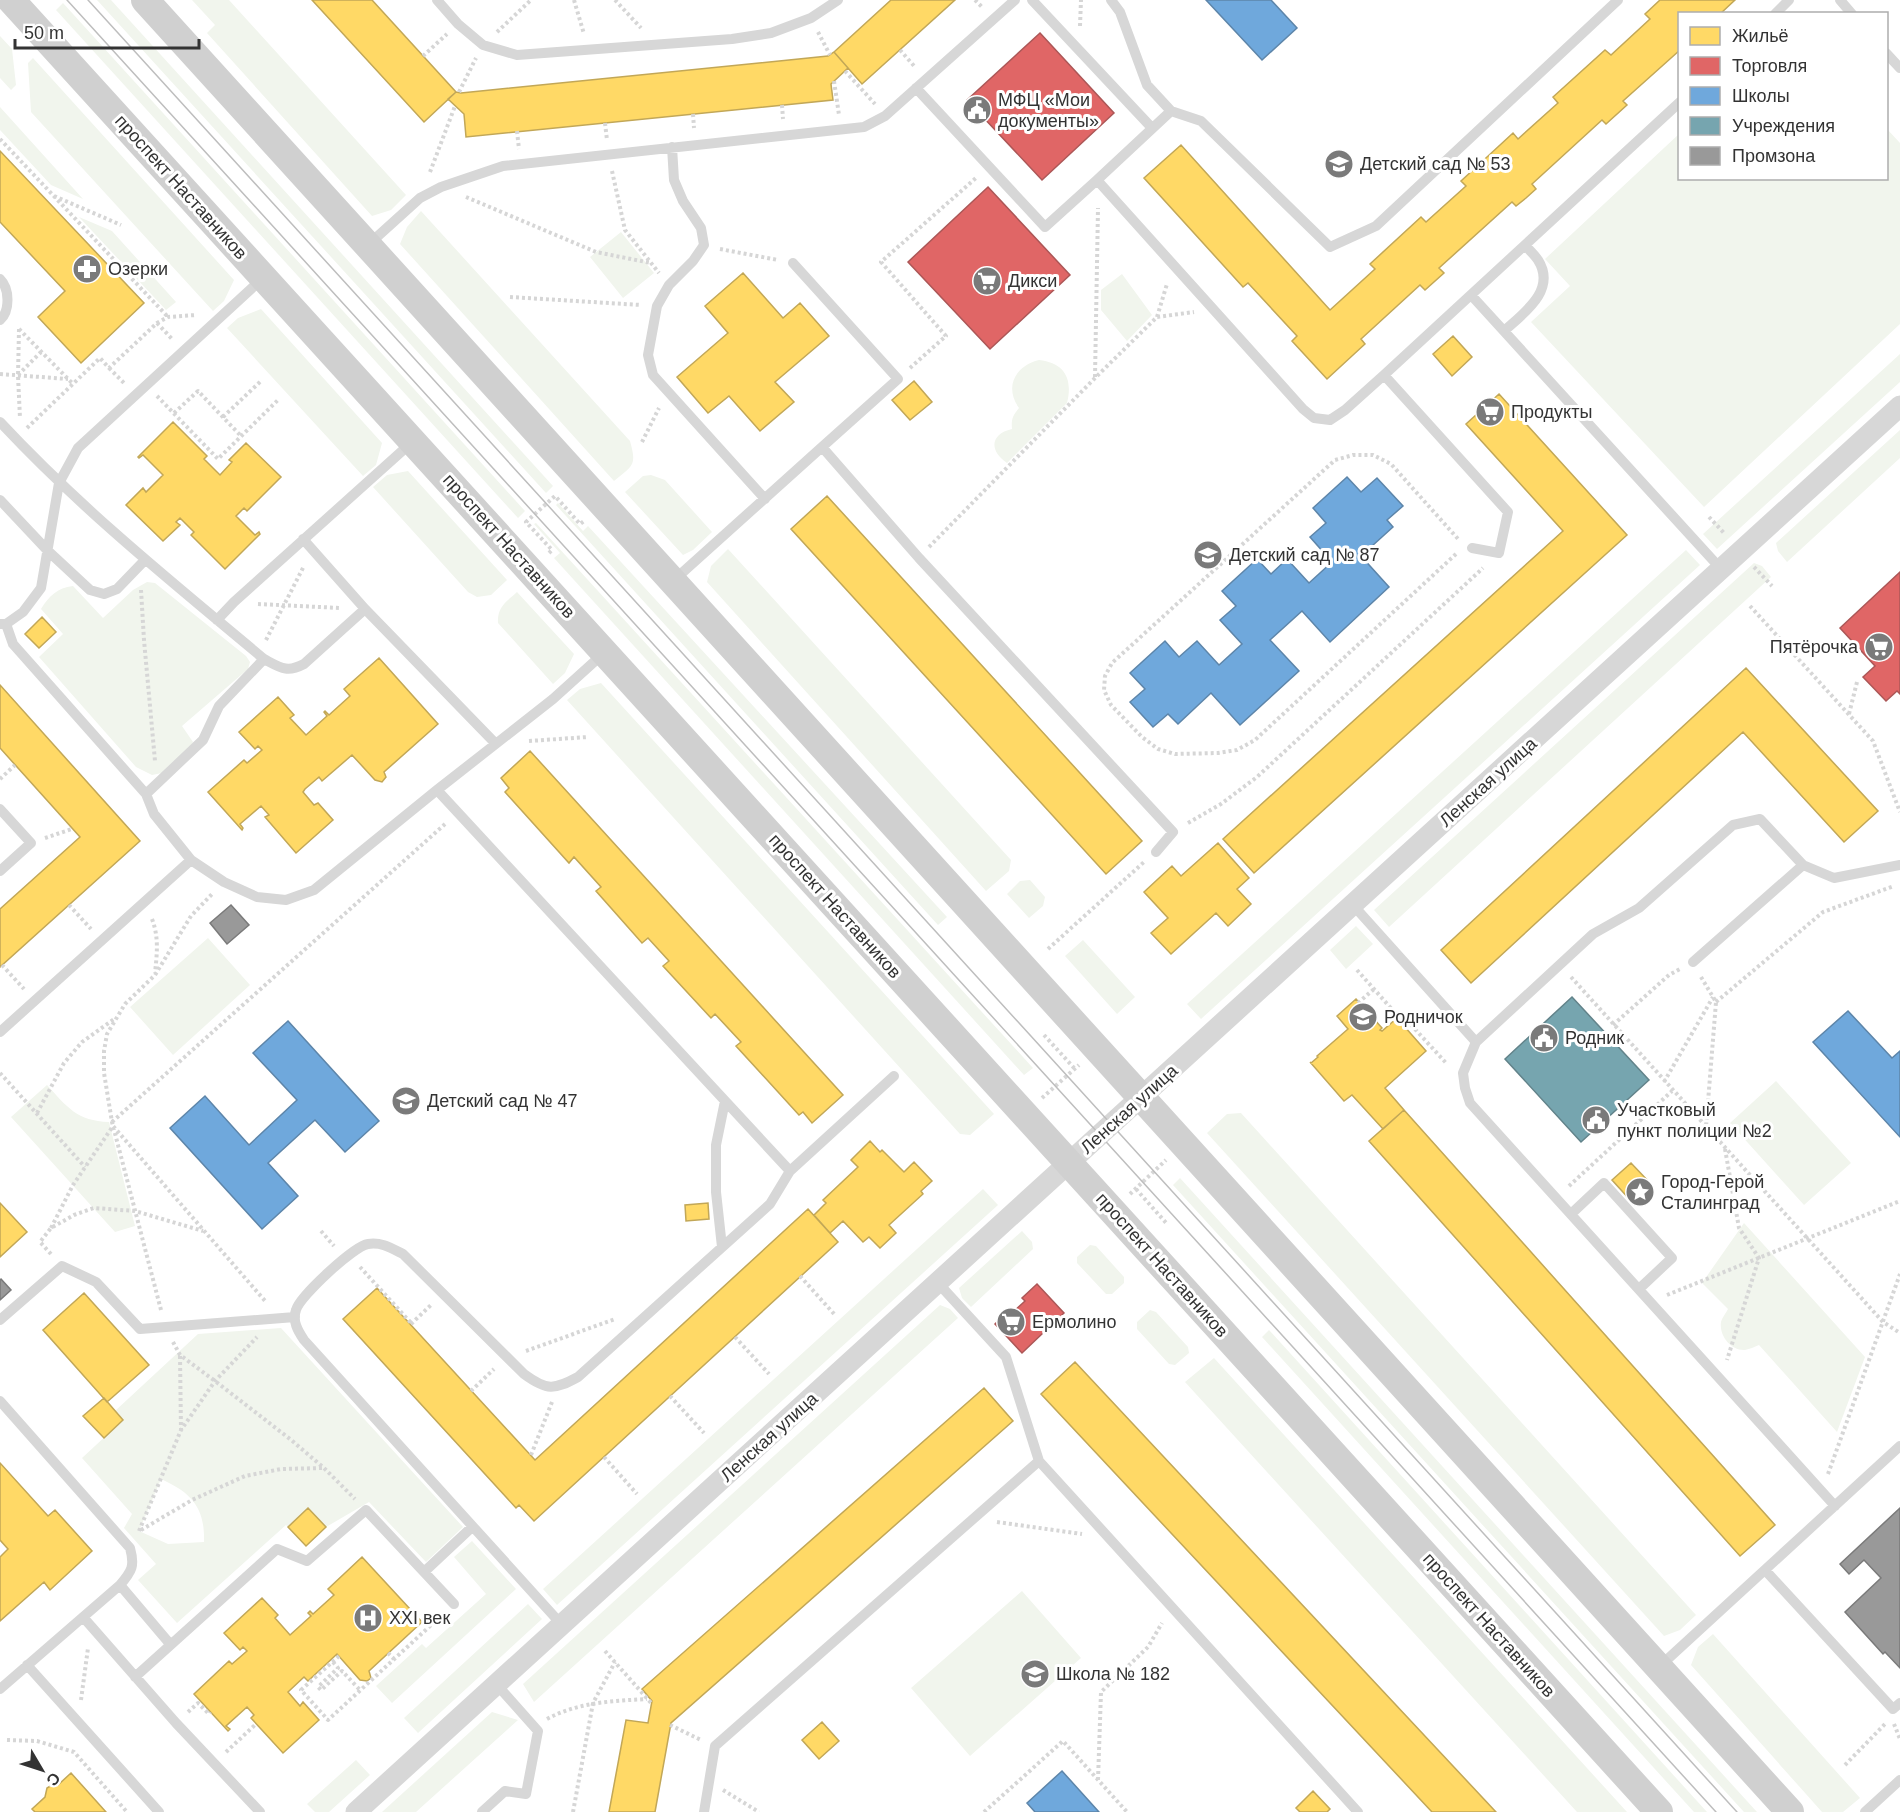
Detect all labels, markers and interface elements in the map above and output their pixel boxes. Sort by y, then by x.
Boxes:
scale bar [15,12,200,50]
legend [1678,12,1888,180]
text: 50 m [24,23,64,43]
text: Жильё [1732,26,1789,46]
text: Торговля [1732,56,1807,76]
text: Школы [1732,86,1790,106]
place label: МФЦ «Мои документы» [998,90,1099,131]
public building icon: МФЦ «Мои документы» [961,94,993,126]
street label: проспект Наставников [111,111,251,263]
text: Учреждения [1732,116,1835,136]
text: Промзона [1732,146,1816,166]
school or university icon: Детский сад № 53 [1323,148,1355,180]
place label: Детский сад № 53 [1360,154,1510,174]
pharmacy icon: Озерки [71,253,103,285]
place label: Озерки [108,259,168,279]
supermarket icon: Дикси [971,265,1003,297]
place label: Дикси [1008,271,1057,291]
supermarket icon: Продукты [1474,396,1506,428]
place label: Продукты [1511,402,1592,422]
street label: проспект Наставников [439,470,579,622]
school or university icon: Детский сад № 87 [1192,539,1224,571]
place label: Детский сад № 87 [1229,545,1379,565]
supermarket icon: Пятёрочка [1863,631,1895,663]
place label: Пятёрочка [1770,637,1859,657]
street label: Ленская улица [1436,733,1541,831]
street label: проспект Наставников [765,830,905,982]
school or university icon: Родничок [1347,1001,1379,1033]
place label: Родничок [1384,1007,1463,1027]
public building icon: Родник [1528,1022,1560,1054]
place label: Родник [1565,1028,1624,1048]
street label: Ленская улица [1077,1060,1182,1158]
school or university icon: Детский сад № 47 [390,1085,422,1117]
place label: Детский сад № 47 [427,1091,577,1111]
place label: Участковый пункт полиции №2 [1617,1100,1772,1141]
public building icon: Участковый пункт полиции №2 [1580,1104,1612,1136]
place label: Город-Герой Сталинград [1661,1172,1764,1213]
place icon: Город-Герой Сталинград [1624,1176,1656,1208]
street label: проспект Наставников [1092,1189,1232,1341]
supermarket icon: Ермолино [995,1306,1027,1338]
place label: Ермолино [1032,1312,1117,1332]
street label: Ленская улица [717,1388,822,1486]
street label: проспект Наставников [1419,1549,1559,1701]
hospital icon: XXI век [352,1602,384,1634]
place label: XXI век [389,1608,450,1628]
school or university icon: Школа № 182 [1019,1658,1051,1690]
place label: Школа № 182 [1056,1664,1170,1684]
north arrow [12,1740,72,1800]
text: С [43,1769,64,1789]

